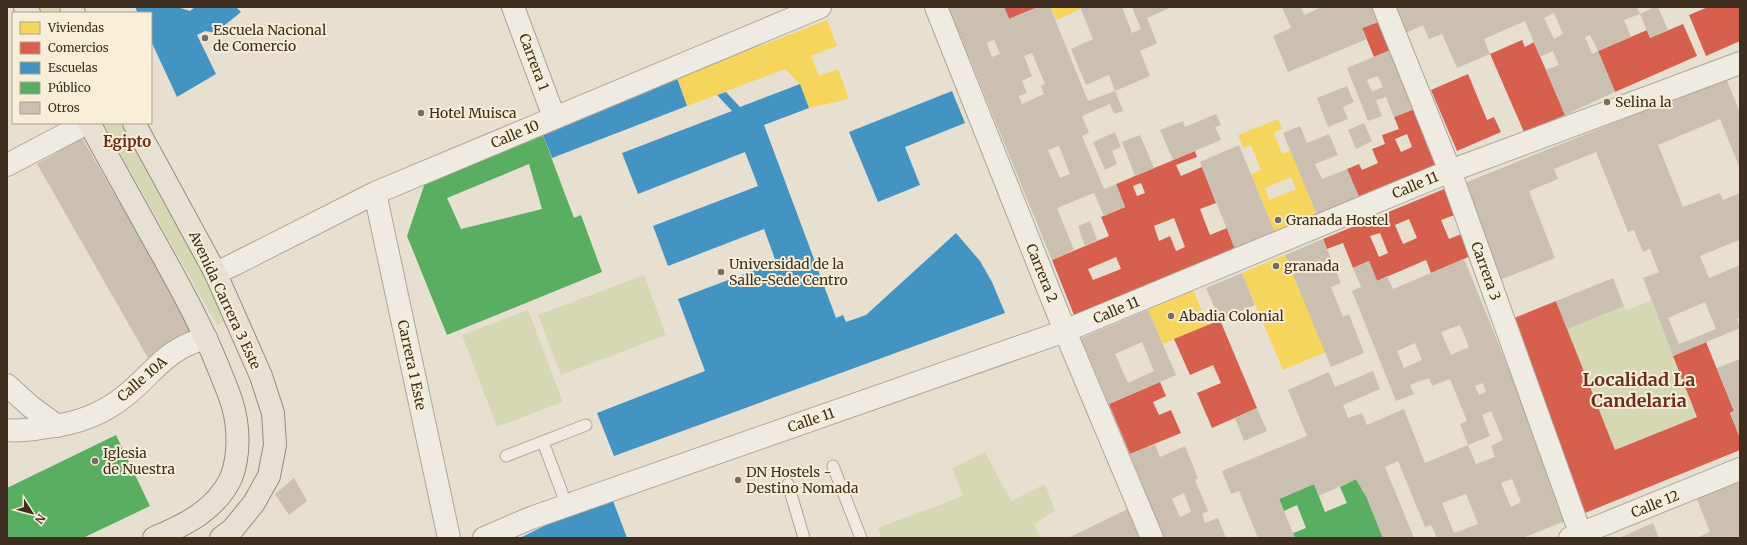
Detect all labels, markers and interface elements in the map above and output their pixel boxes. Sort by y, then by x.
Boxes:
legend [12,12,152,124]
text: Viviendas [47,20,104,35]
place label: Escuela Nacional de Comercio [213,21,327,55]
street label: Carrera 1 [515,31,553,93]
marker: Escuela Nacional de Comercio [200,33,210,43]
text: Comercios [48,40,109,55]
text: Escuelas [48,60,98,75]
text: Público [48,80,91,95]
place label: Selina la [1615,93,1672,111]
marker: Selina la [1602,97,1612,107]
text: Otros [48,100,80,115]
place label: Hotel Muisca [429,104,517,122]
marker: Hotel Muisca [416,108,426,118]
street label: Calle 10 [488,116,542,152]
district label: Egipto [103,132,151,151]
street label: Calle 11 [1389,167,1441,203]
place label: Granada Hostel [1286,211,1389,229]
marker: Granada Hostel [1273,215,1283,225]
street label: Avenida Carrera 3 Este [185,227,265,372]
street label: Carrera 3 [1467,239,1505,303]
street label: Carrera 2 [1022,241,1062,305]
place label: Universidad de la Salle-Sede Centro [729,255,848,289]
place label: granada [1284,257,1340,275]
marker: granada [1271,261,1281,271]
marker: Universidad de la Salle-Sede Centro [716,267,726,277]
street label: Calle 11 [1090,292,1142,328]
place label: Abadia Colonial [1178,307,1285,325]
marker: Abadia Colonial [1166,311,1176,321]
street label: Carrera 1 Este [394,318,430,412]
street label: Calle 10A [113,352,171,406]
district label: Localidad La Candelaria [1583,368,1695,412]
street label: Calle 11 [785,404,837,436]
place label: Iglesia de Nuestra [103,444,175,478]
marker: Iglesia de Nuestra [90,456,100,466]
place label: DN Hostels - Destino Nomada [746,463,859,497]
marker: DN Hostels - Destino Nomada [733,475,743,485]
street label: Calle 12 [1628,486,1682,522]
north arrow [12,493,52,533]
text: N [32,511,48,527]

